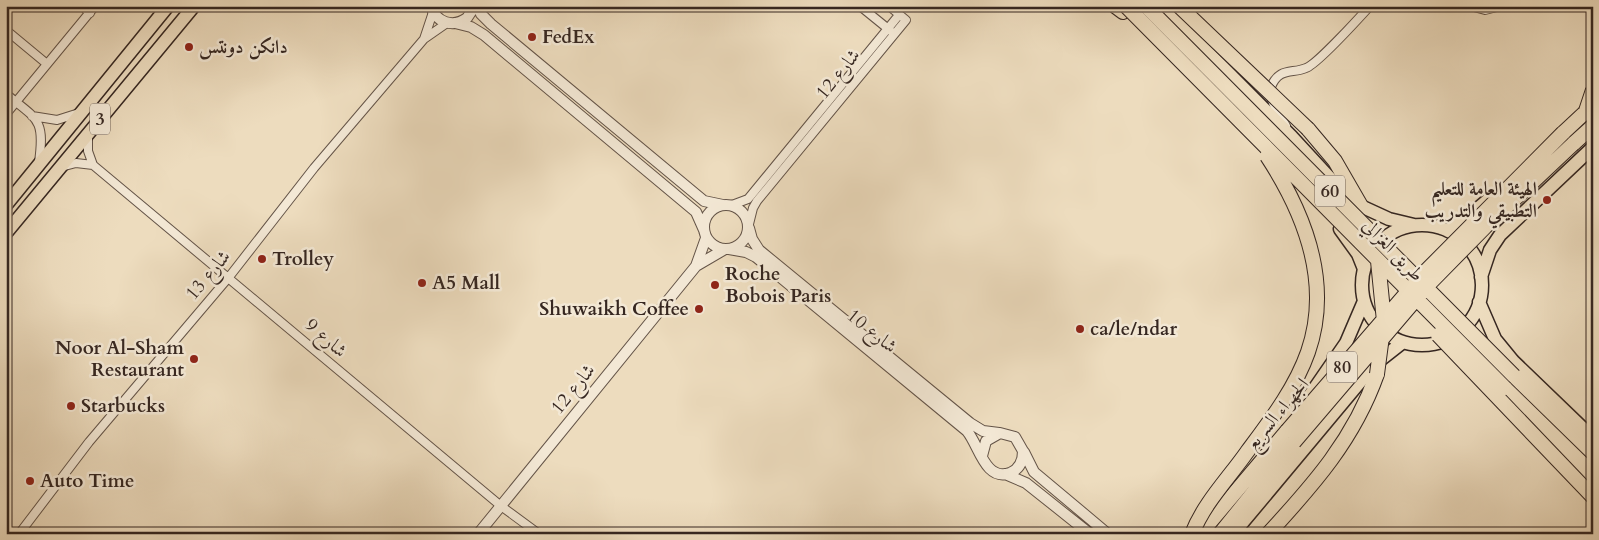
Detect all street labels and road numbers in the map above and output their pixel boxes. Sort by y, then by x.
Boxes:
street label: شارع 12 [810,43,868,106]
road number: 3 [90,104,110,134]
road number: 60 [1315,176,1345,207]
street label: طريق الغزالي [1355,213,1430,289]
street label: شارع 13 [180,245,238,307]
street label: شارع 10 [840,303,903,361]
street label: شارع 9 [298,312,353,365]
road number: 80 [1327,352,1357,382]
street label: شارع 12 [545,358,603,421]
street label: الجهراء السريع [1239,372,1318,458]

